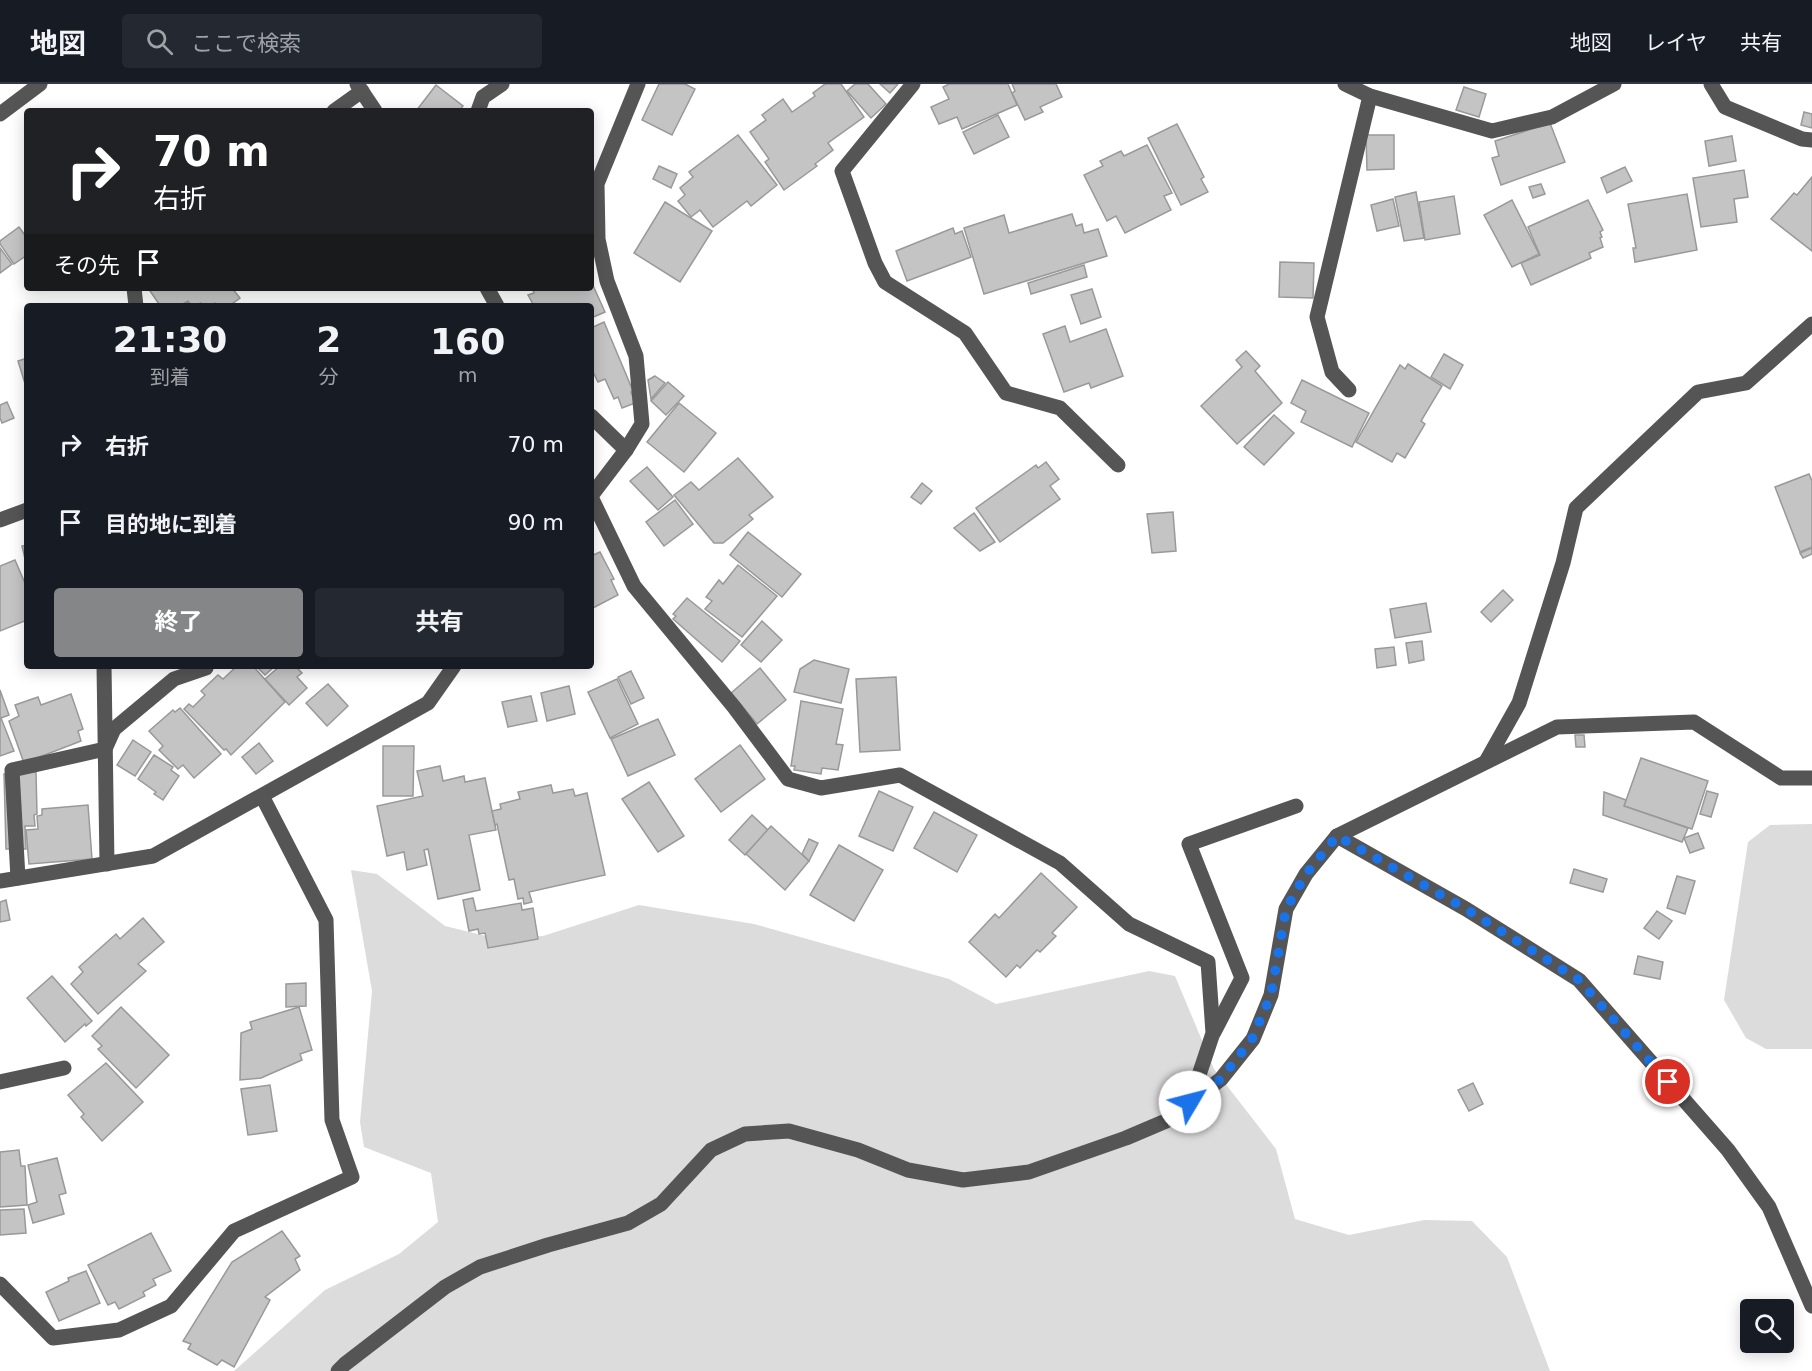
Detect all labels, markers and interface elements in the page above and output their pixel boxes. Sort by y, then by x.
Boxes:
search box [122,14,542,68]
icon: search [143,25,176,58]
text: 地図 [30,27,86,60]
text: ここで検索 [191,31,301,56]
text: 地図 [1570,31,1612,55]
text: レイヤ [1645,31,1707,55]
text: 共有 [1740,31,1782,55]
text: 70 m [153,127,270,176]
icon: right [54,132,132,210]
text: 右折 [153,183,207,214]
icon: arrive [132,246,165,279]
text: その先 [54,253,120,278]
text: 21:30 [113,319,227,360]
text: 2 [316,319,341,360]
text: 160 [430,321,505,362]
text: m [458,363,477,387]
text: 到着 [150,365,190,389]
text: 分 [319,365,339,389]
icon: right [54,428,87,461]
text: 70 m [508,432,564,457]
text: 右折 [105,434,149,459]
icon: arrive [54,506,87,539]
text: 90 m [508,510,564,535]
text: 目的地に到着 [105,512,237,537]
button: 終了 [54,588,303,657]
button: 共有 [315,588,564,657]
pin [1642,1056,1693,1107]
icon: arrive [1651,1065,1684,1098]
position arrow [1158,1070,1222,1134]
map controls [1740,1299,1794,1353]
button: search [1740,1299,1794,1353]

